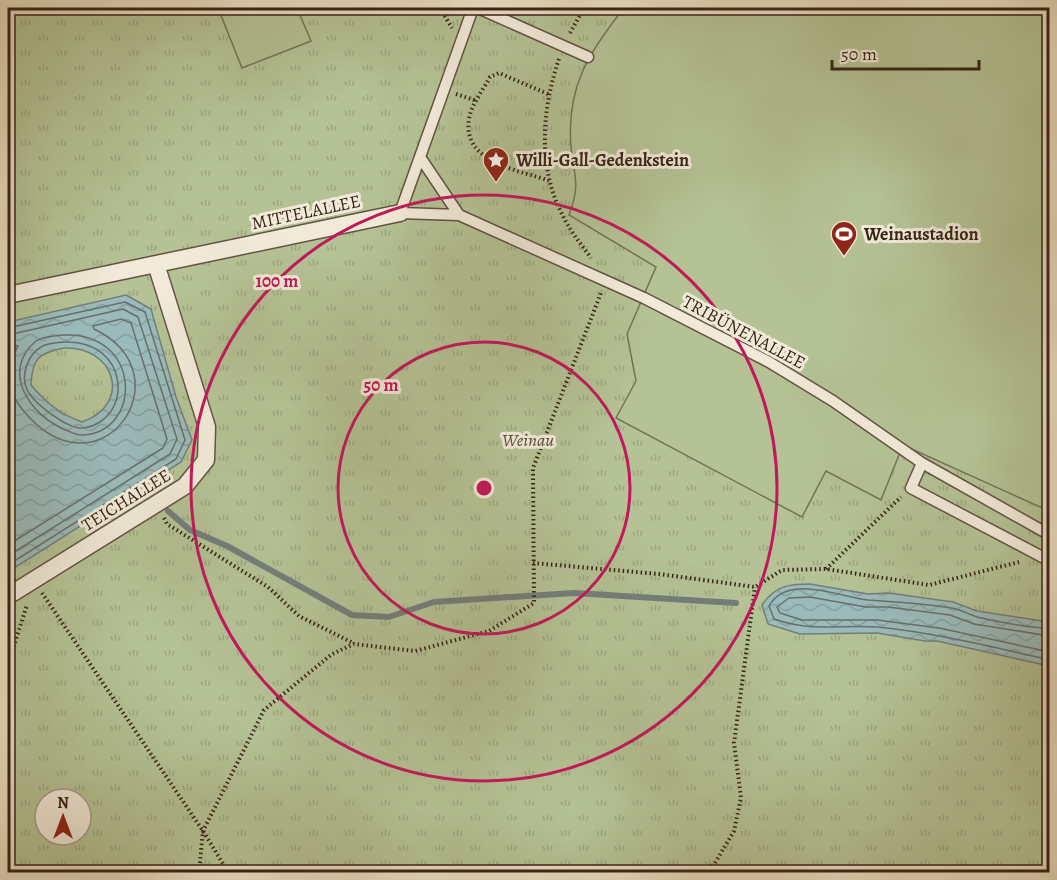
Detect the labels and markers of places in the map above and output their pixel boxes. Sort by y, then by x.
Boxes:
place icon: Willi-Gall-Gedenkstein [481,145,511,183]
place label: Willi-Gall-Gedenkstein [515,148,689,172]
sports icon: Weinaustadion [829,219,859,257]
place label: Weinaustadion [863,222,979,246]
centre of rings [474,478,494,498]

